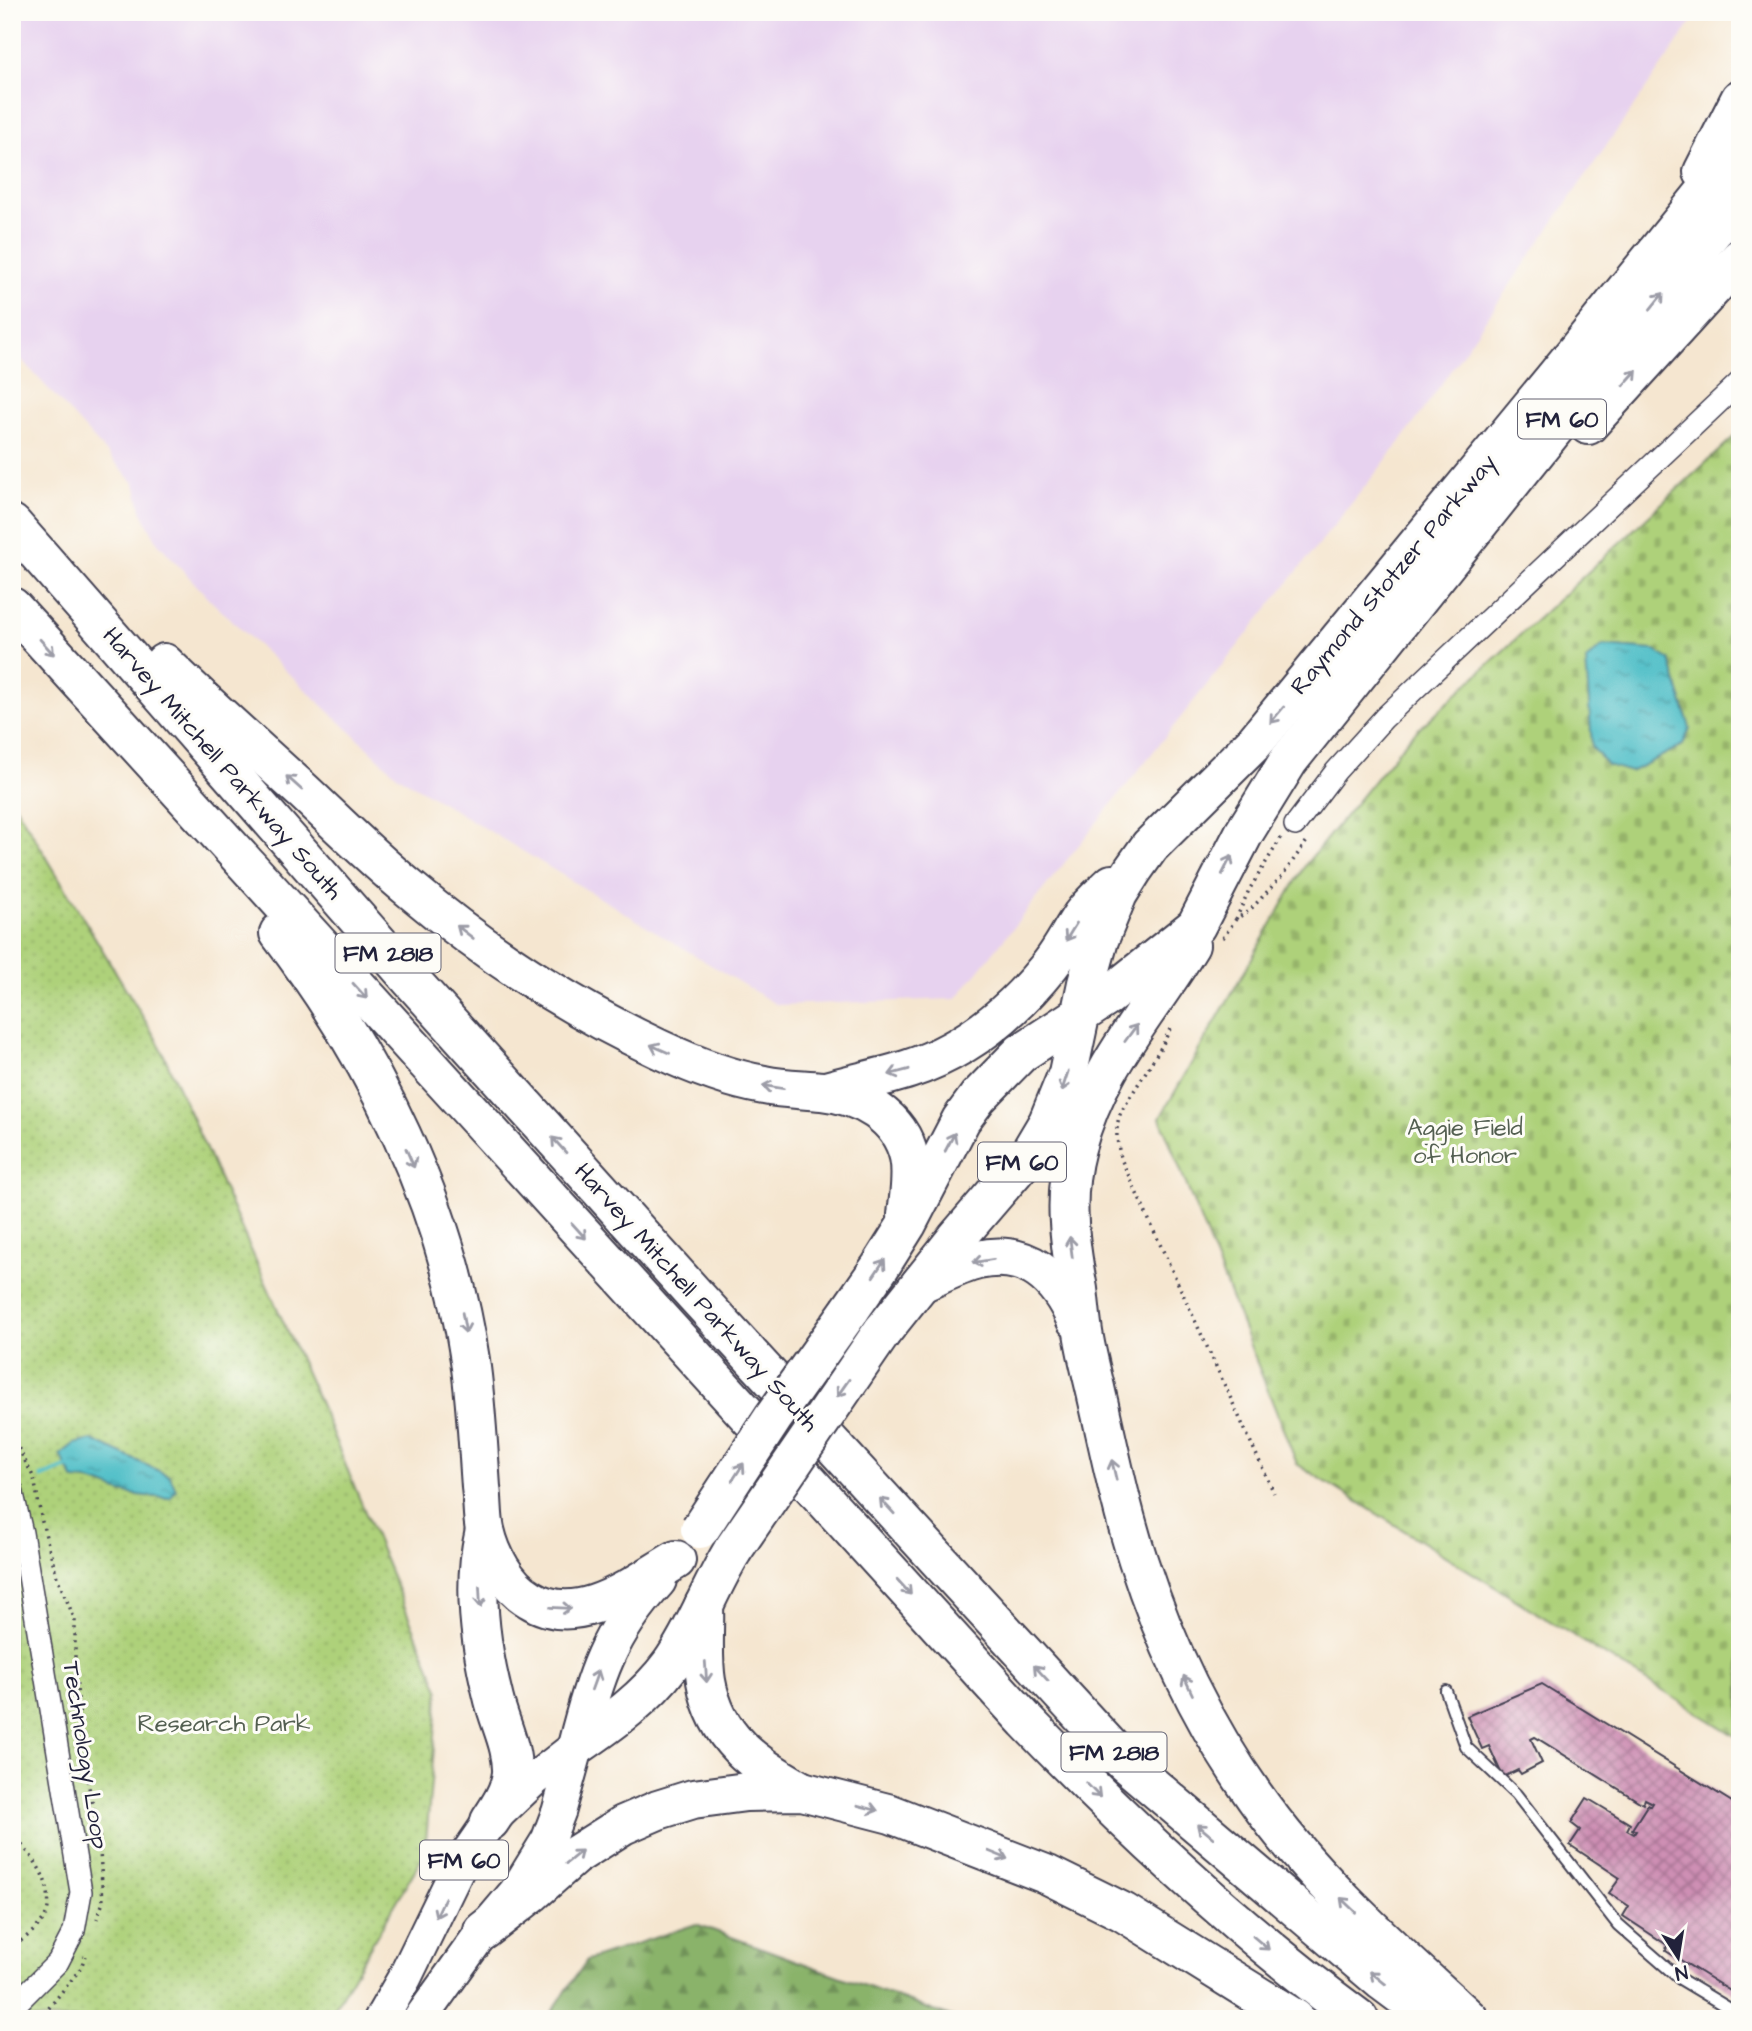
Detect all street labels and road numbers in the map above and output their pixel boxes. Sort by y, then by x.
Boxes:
road number: FM 60 [1518,400,1606,438]
street label: Raymond Stotzer Parkway [1283,447,1506,703]
street label: Harvey Mitchell Parkway South [93,620,350,908]
road number: FM 2818 [336,934,440,972]
road number: FM 60 [978,1142,1066,1182]
street label: Harvey Mitchell Parkway South [565,1156,826,1440]
street label: Technology Loop [52,1659,117,1852]
road number: FM 2818 [1062,1732,1166,1772]
road number: FM 60 [420,1840,508,1880]

